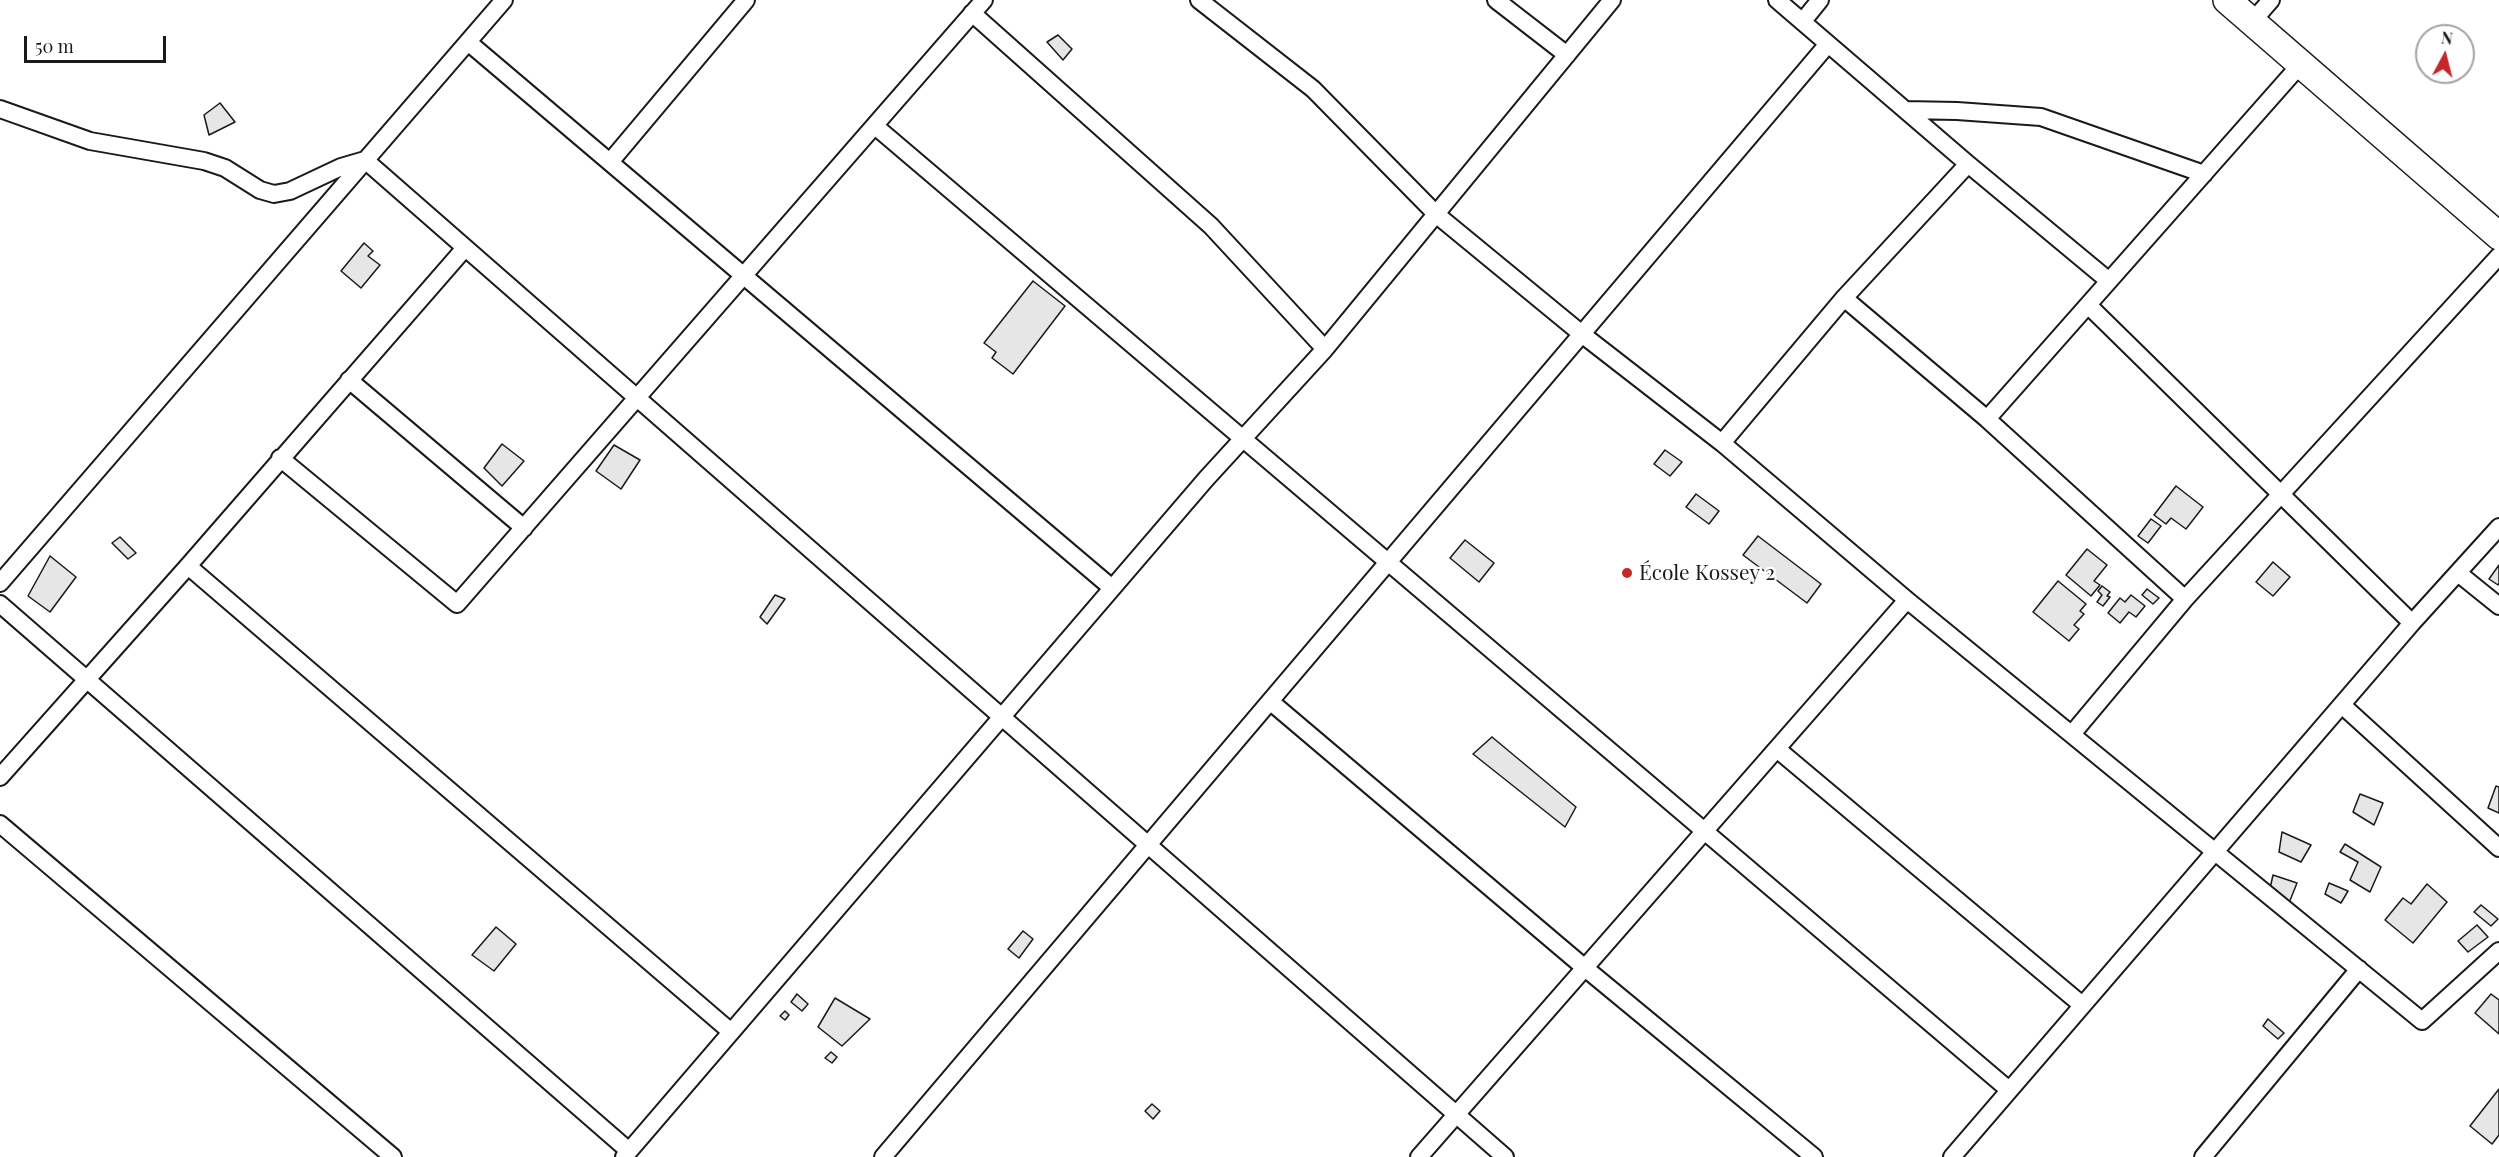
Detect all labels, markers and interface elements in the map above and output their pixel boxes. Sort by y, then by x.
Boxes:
scale bar [27,24,170,62]
north arrow [2415,24,2475,84]
text: N [2440,26,2454,49]
text: 50 m [35,34,74,58]
place label: École Kossey 2 [1639,560,1775,586]
marker: École Kossey 2 [1620,566,1634,580]

